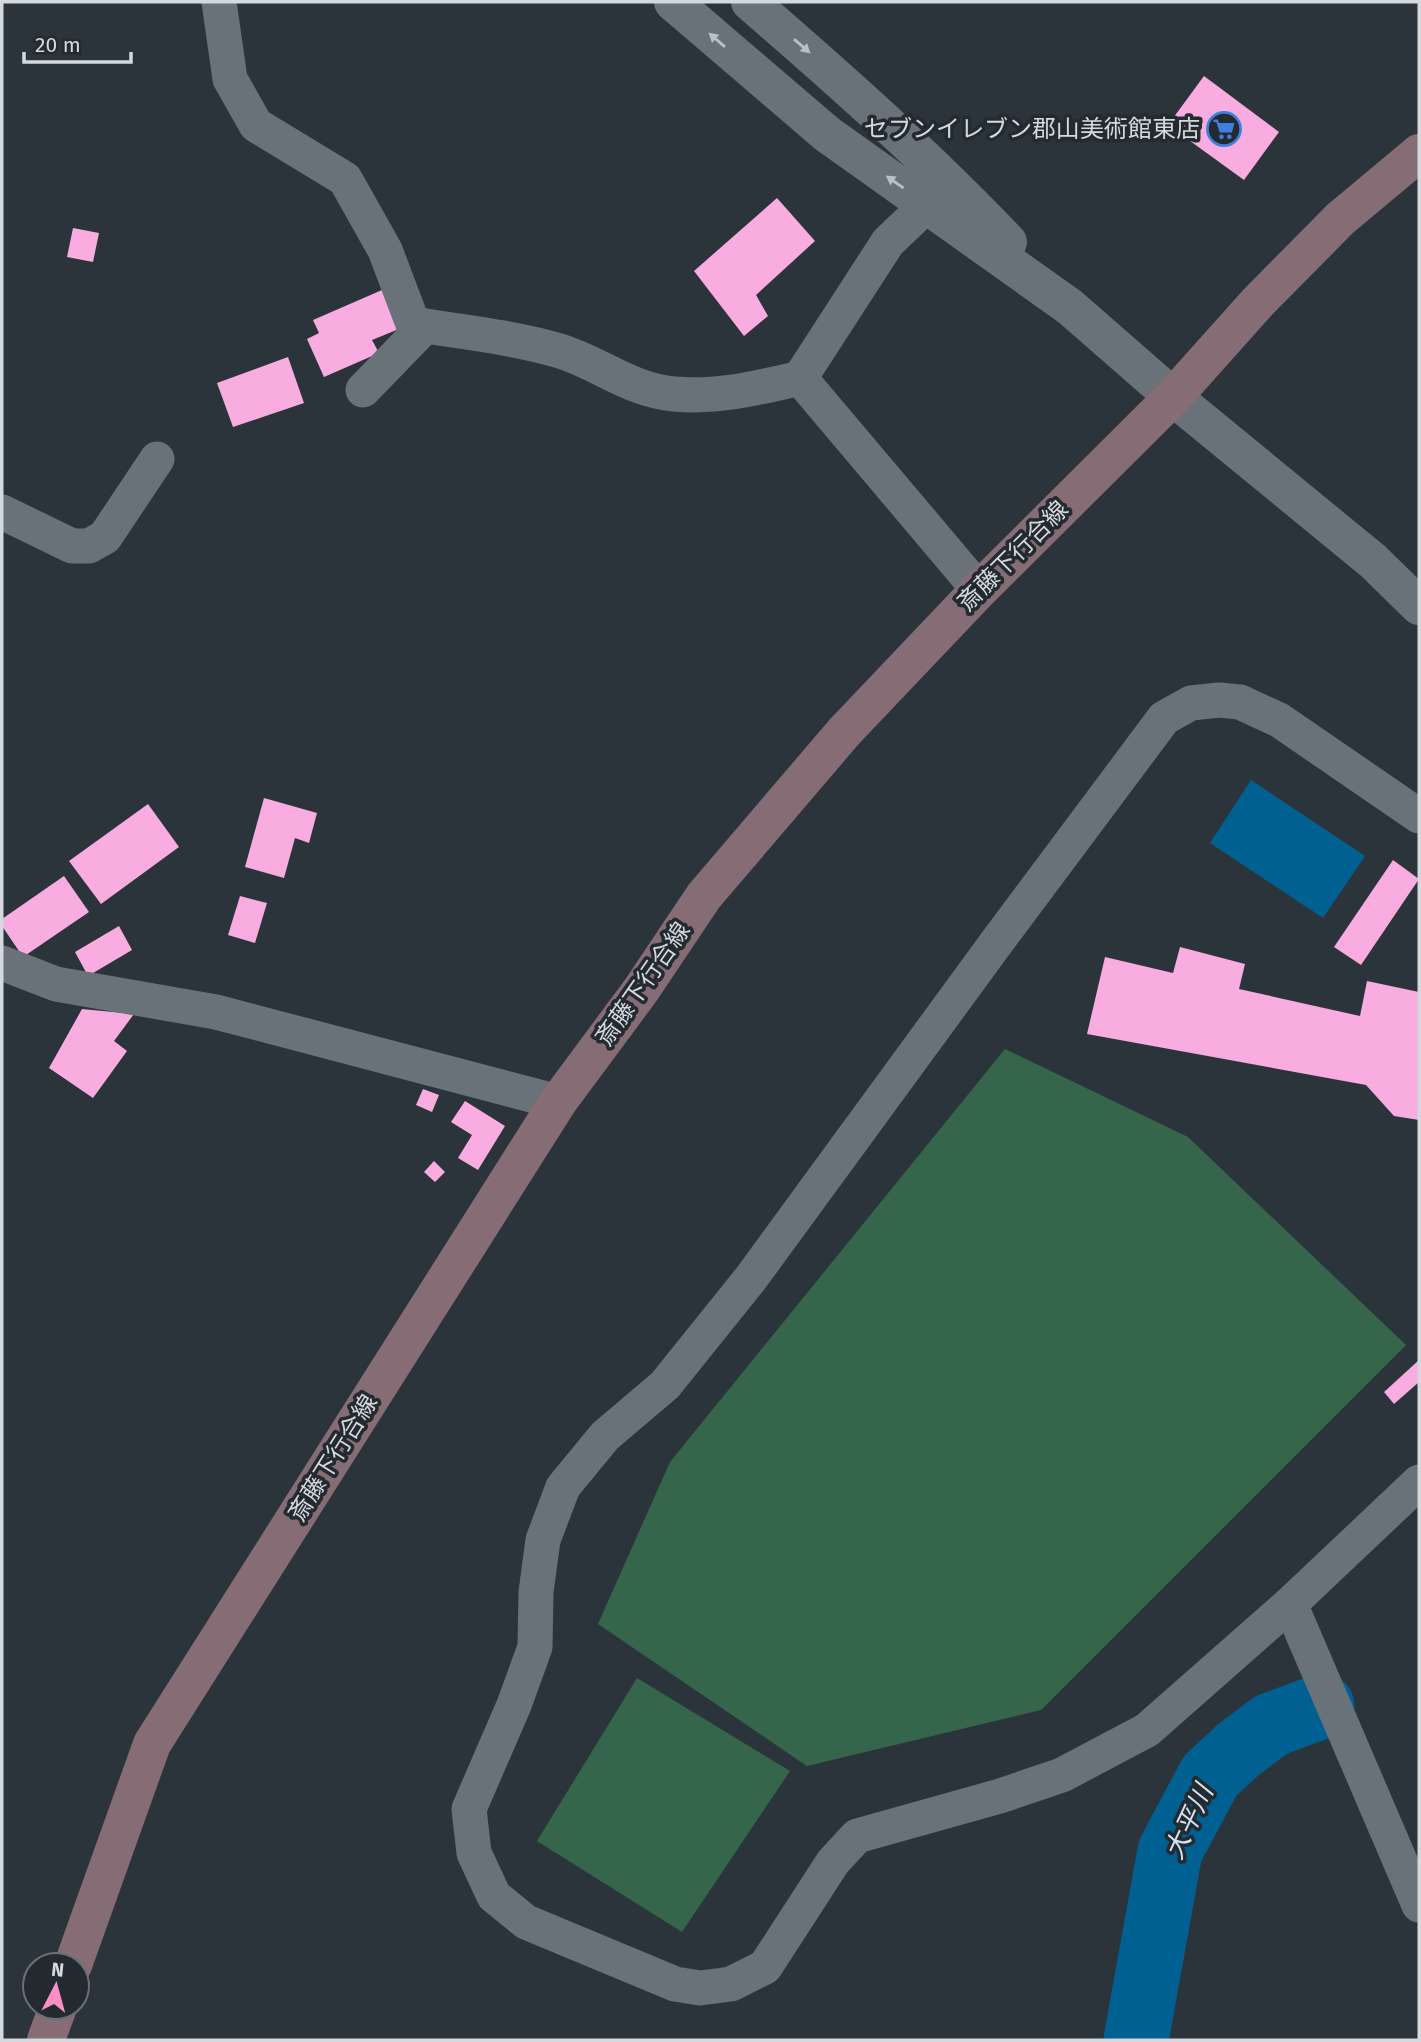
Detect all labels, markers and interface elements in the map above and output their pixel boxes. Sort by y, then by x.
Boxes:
scale bar [24,21,131,65]
text: 20 m [35,32,81,58]
one-way arrow [709,33,726,48]
one-way arrow [793,38,810,54]
supermarket icon: セブンイレブン郡山美術館東店 [1205,110,1243,148]
place label: セブンイレブン郡山美術館東店 [864,115,1200,143]
one-way arrow [885,175,904,189]
street label: 斎藤下行合線 [952,495,1074,617]
street label: 斎藤下行合線 [590,917,696,1051]
street label: 斎藤下行合線 [283,1390,383,1526]
water label: 大平川 [1158,1777,1221,1864]
north arrow [21,1951,91,2021]
text: N [50,1957,65,1982]

